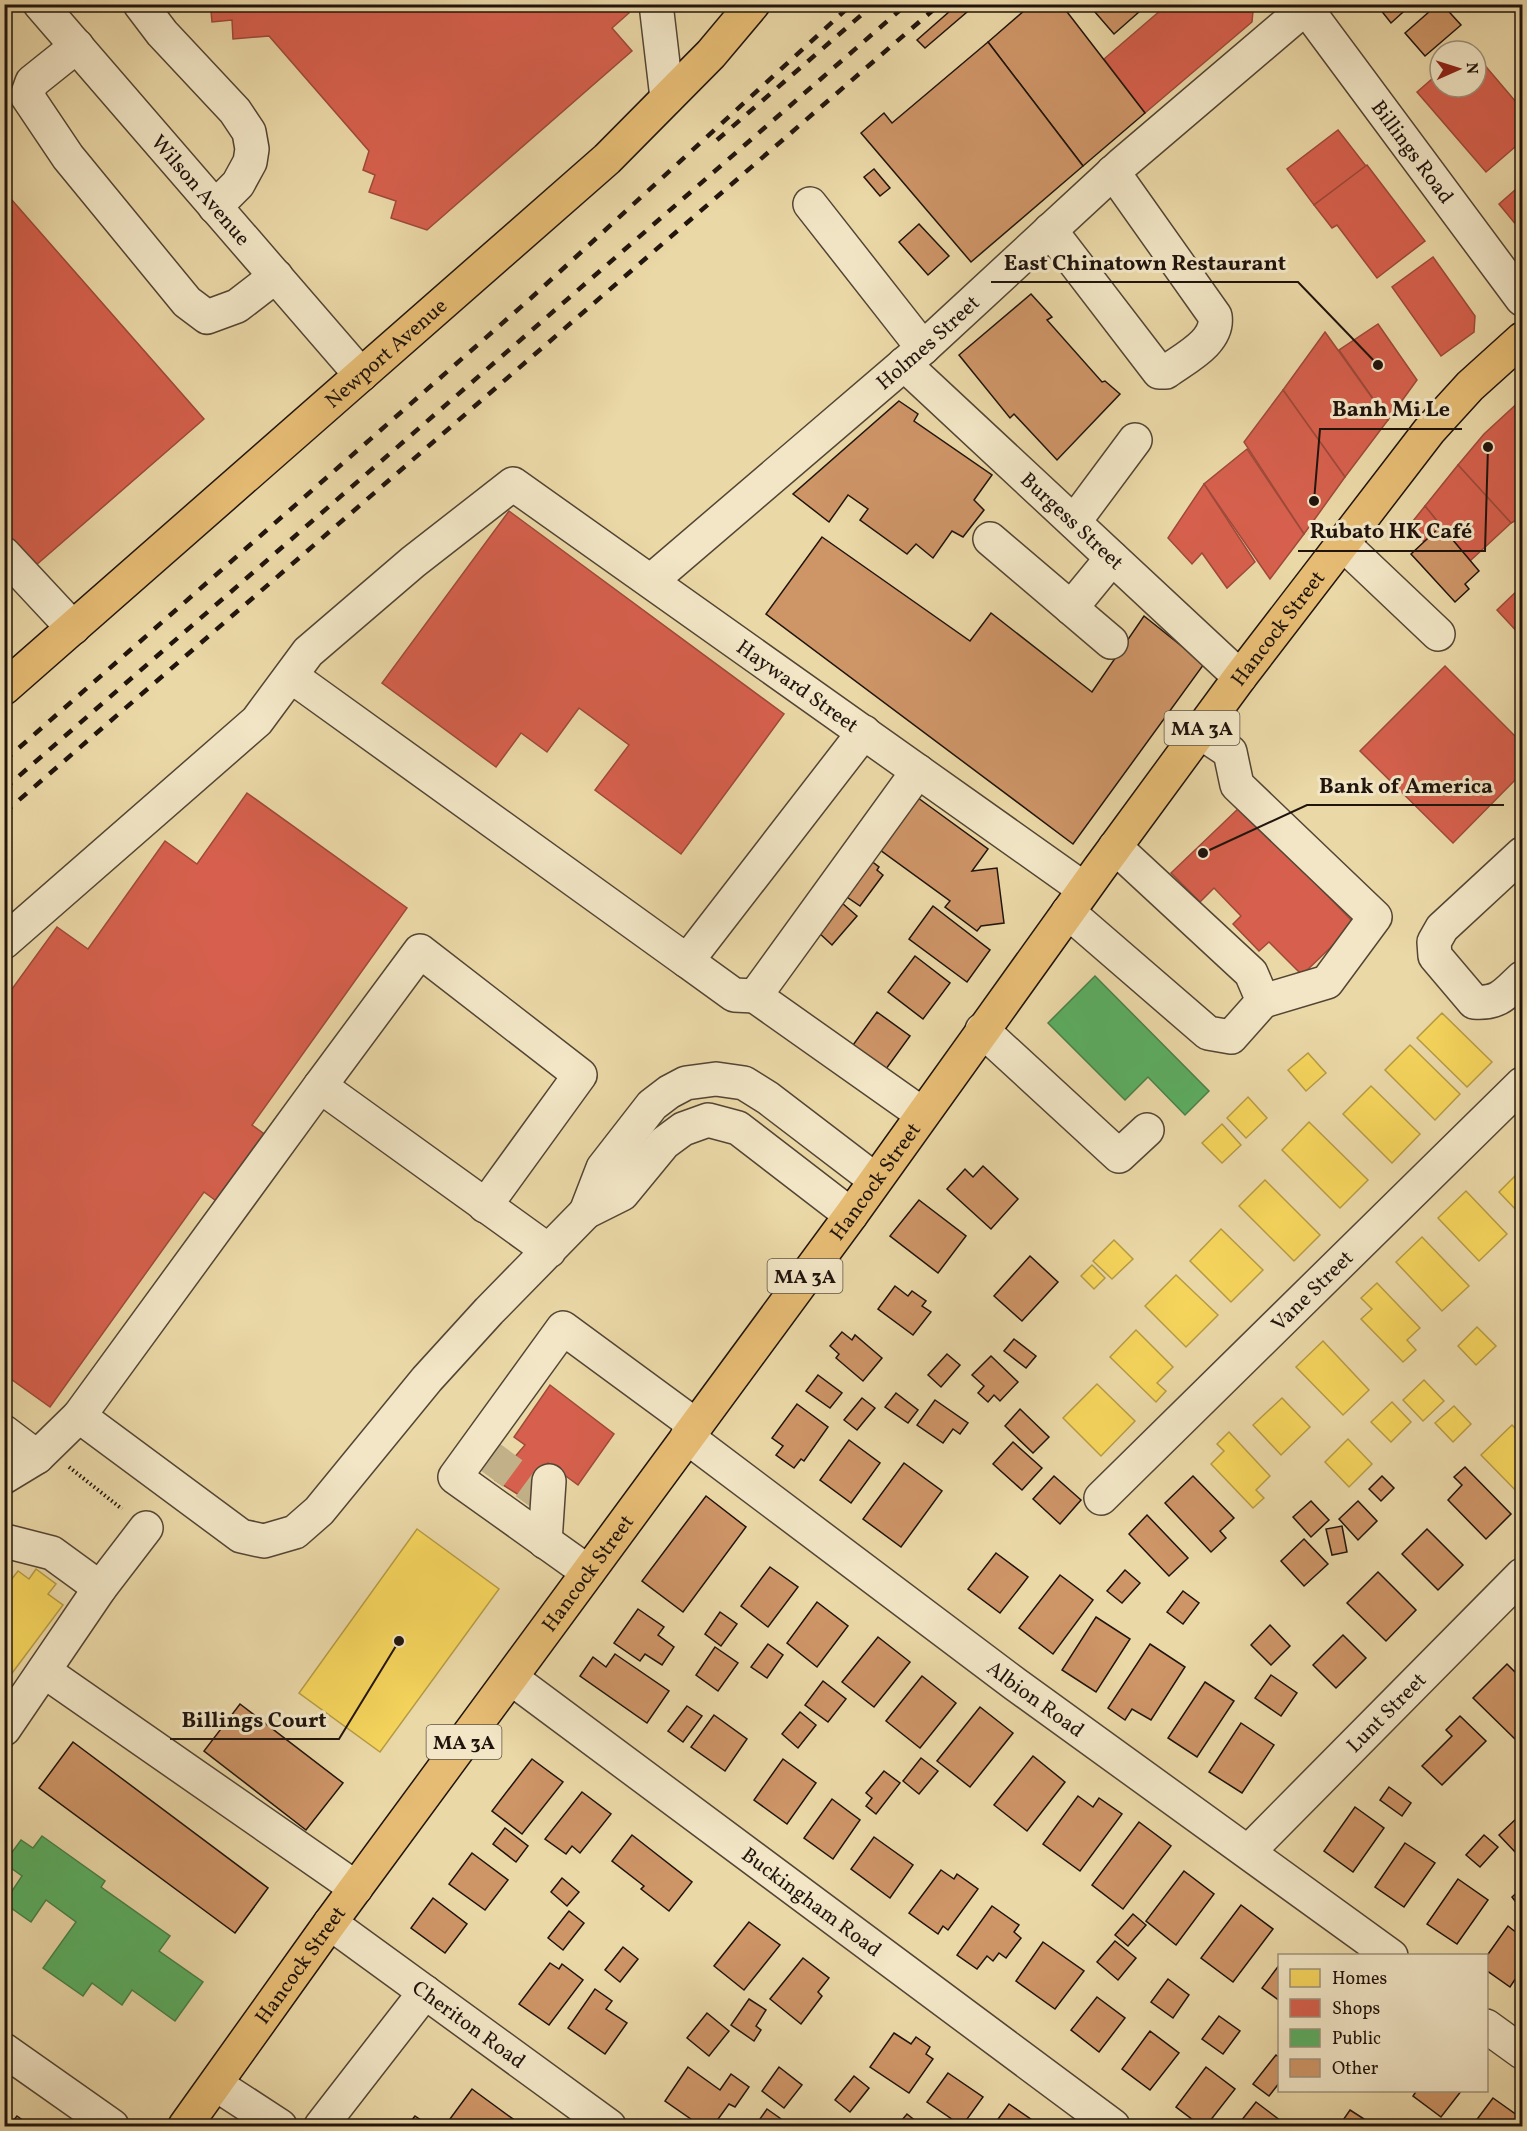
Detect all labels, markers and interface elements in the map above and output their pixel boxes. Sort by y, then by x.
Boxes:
north arrow [1428,39,1488,99]
text: N [1460,62,1482,75]
street label: Billings Road [1363,95,1460,210]
street label: Wilson Avenue [143,129,256,253]
callout: East Chinatown Restaurant [991,242,1298,282]
text: East Chinatown Restaurant [1004,249,1286,280]
street label: Holmes Street [871,289,987,398]
street label: Newport Avenue [319,292,454,416]
callout: Banh Mi Le [1320,389,1462,429]
text: Banh Mi Le [1332,395,1450,426]
street label: Burgess Street [1013,466,1129,577]
callout: Rubato HK Café [1298,511,1485,551]
text: Rubato HK Café [1310,517,1472,548]
street label: Hancock Street [1225,565,1333,693]
street label: Hayward Street [730,634,864,741]
road number: MA 3A [1164,711,1240,745]
callout: Bank of America [1307,765,1504,805]
text: Bank of America [1319,772,1493,803]
street label: Hancock Street [824,1117,929,1247]
street label: Vane Street [1266,1244,1361,1339]
road number: MA 3A [768,1259,842,1293]
street label: Hancock Street [536,1509,642,1638]
street label: Albion Road [980,1655,1090,1745]
street label: Lunt Street [1341,1667,1434,1760]
callout: Billings Court [170,1699,339,1739]
text: Billings Court [181,1706,327,1737]
road number: MA 3A [426,1725,502,1759]
street label: Buckingham Road [735,1841,887,1965]
street label: Hancock Street [249,1901,354,2031]
legend [1278,1954,1488,2092]
text: Homes [1332,1967,1387,1992]
street label: Cheriton Road [406,1974,531,2077]
text: Shops [1332,1997,1380,2022]
text: Public [1332,2027,1381,2052]
text: Other [1332,2057,1379,2082]

